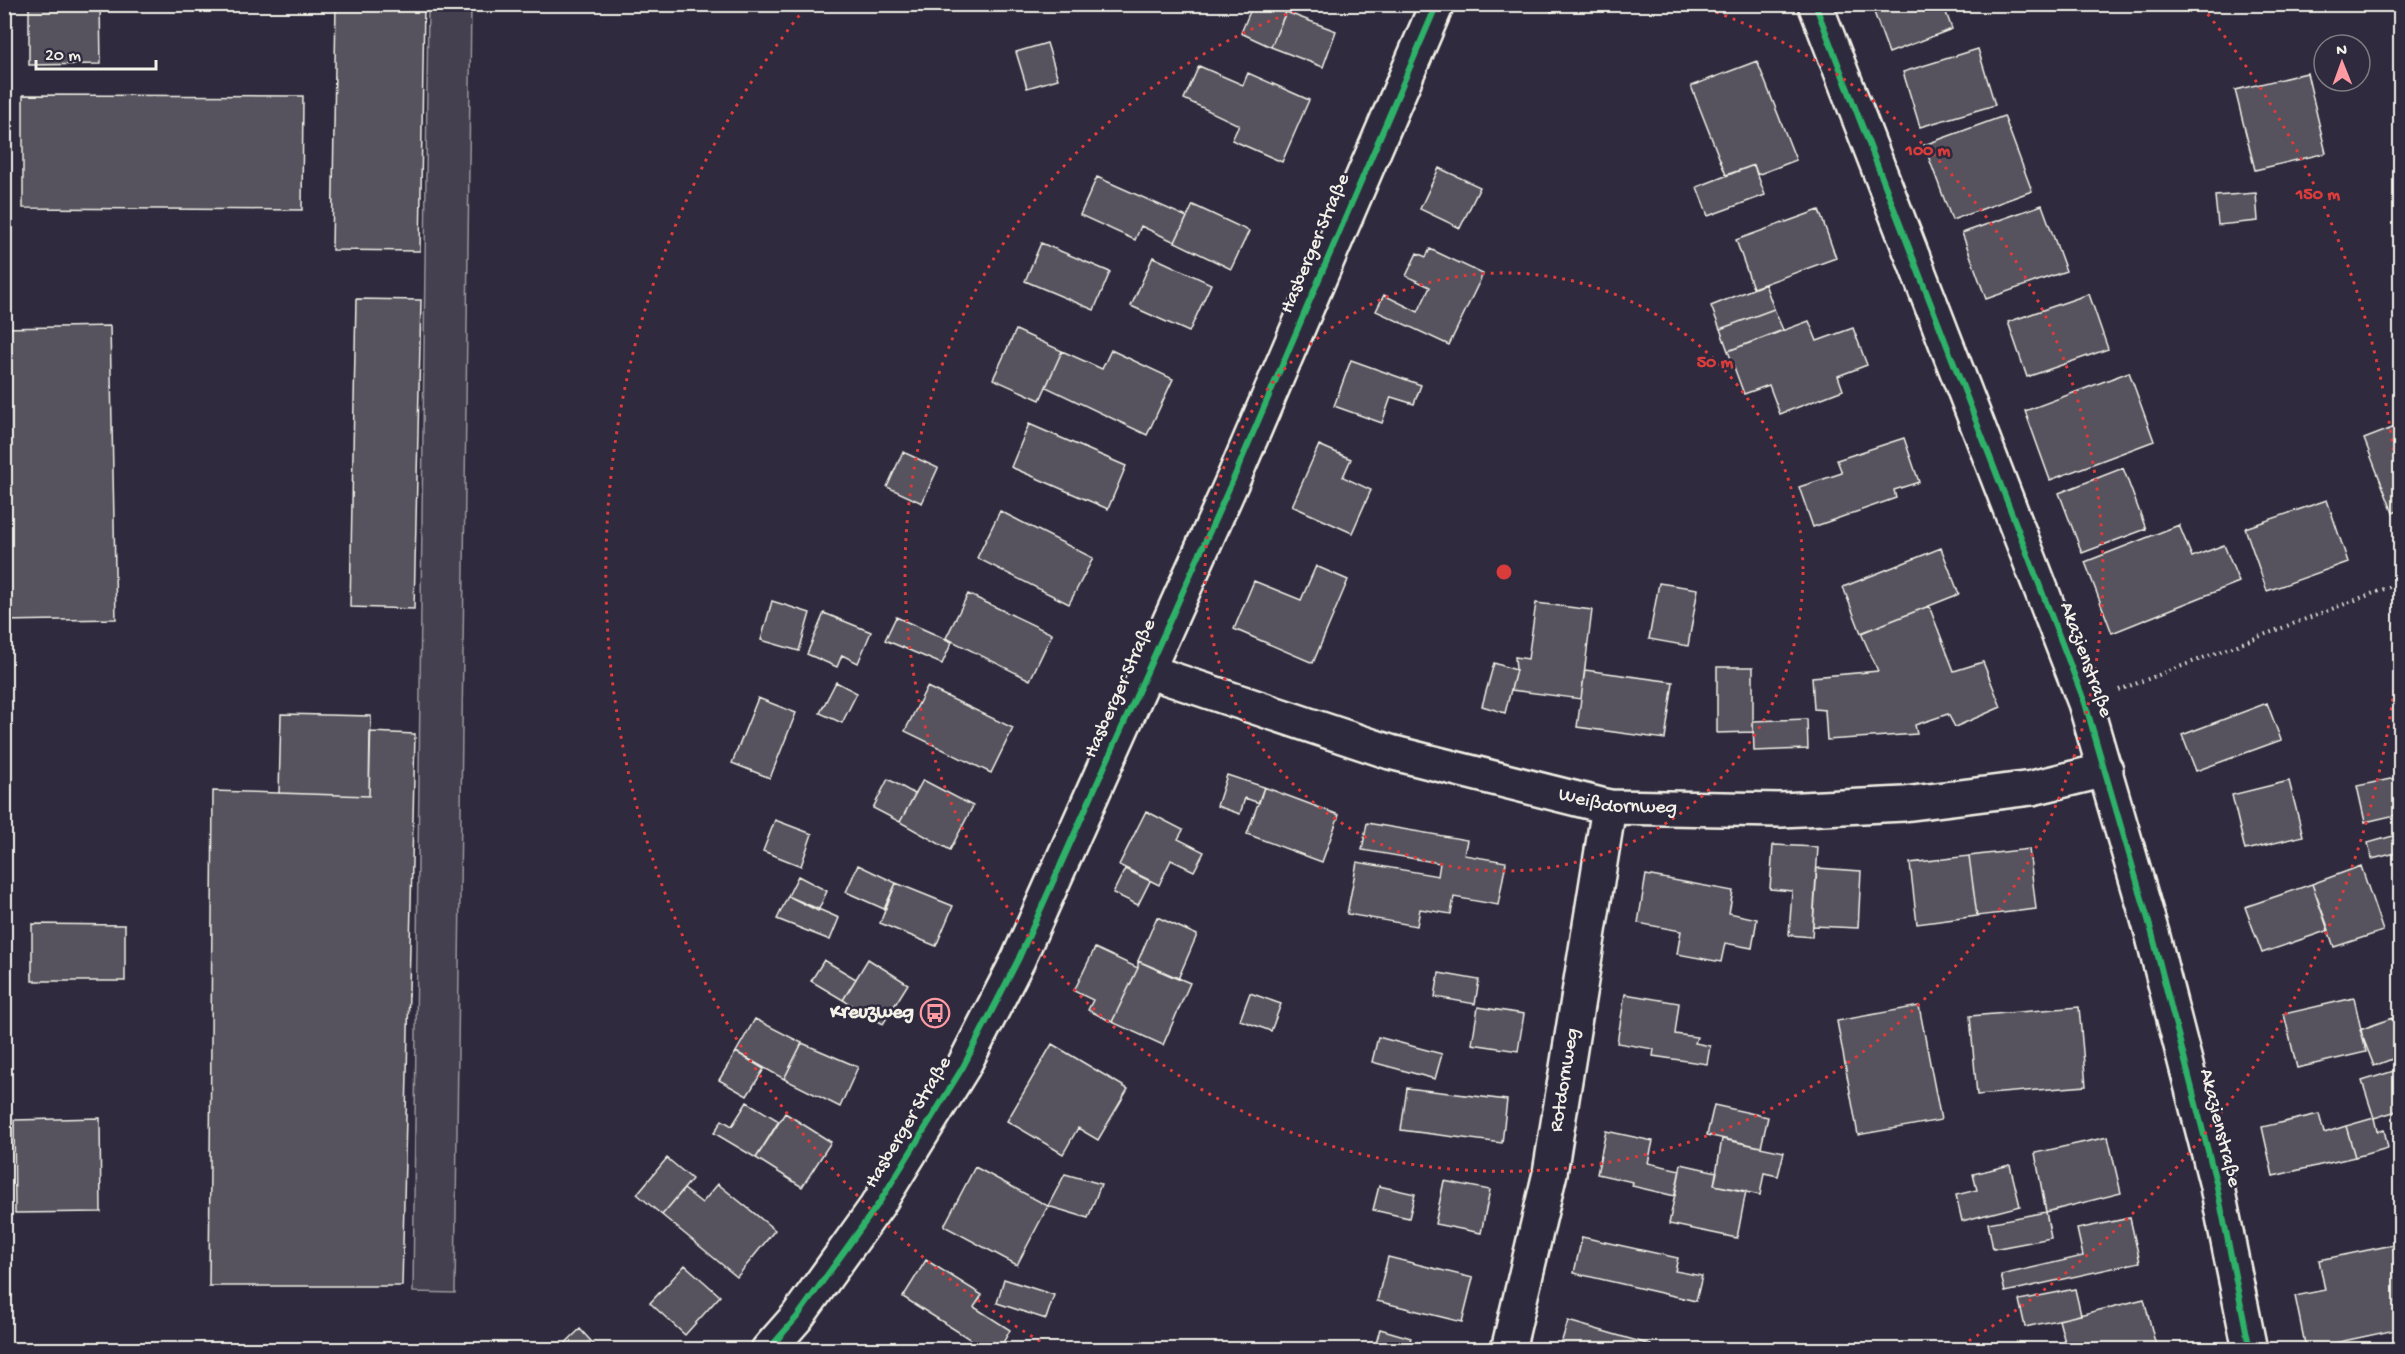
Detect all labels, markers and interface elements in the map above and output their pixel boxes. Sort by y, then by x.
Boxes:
scale bar [36,33,156,71]
north arrow [2312,33,2372,93]
text: N [2336,42,2348,61]
text: 20 m [45,46,81,67]
text: 100 m [1905,141,1951,162]
street label: Hasberger Straße [1276,170,1356,317]
text: 150 m [2295,185,2340,206]
text: 50 m [1697,353,1734,374]
centre of rings [1494,562,1514,582]
street label: Akazienstraße [2054,599,2117,721]
street label: Hasberger Straße [1080,615,1162,762]
street label: Weißdornweg [1556,783,1677,820]
bus stop icon: Kreuzweg [919,997,951,1029]
place label: Kreuzweg [829,1002,914,1025]
street label: Rotdornweg [1545,1026,1585,1134]
street label: Hasberger Straße [861,1052,958,1193]
street label: Akazienstraße [2193,1067,2245,1190]

